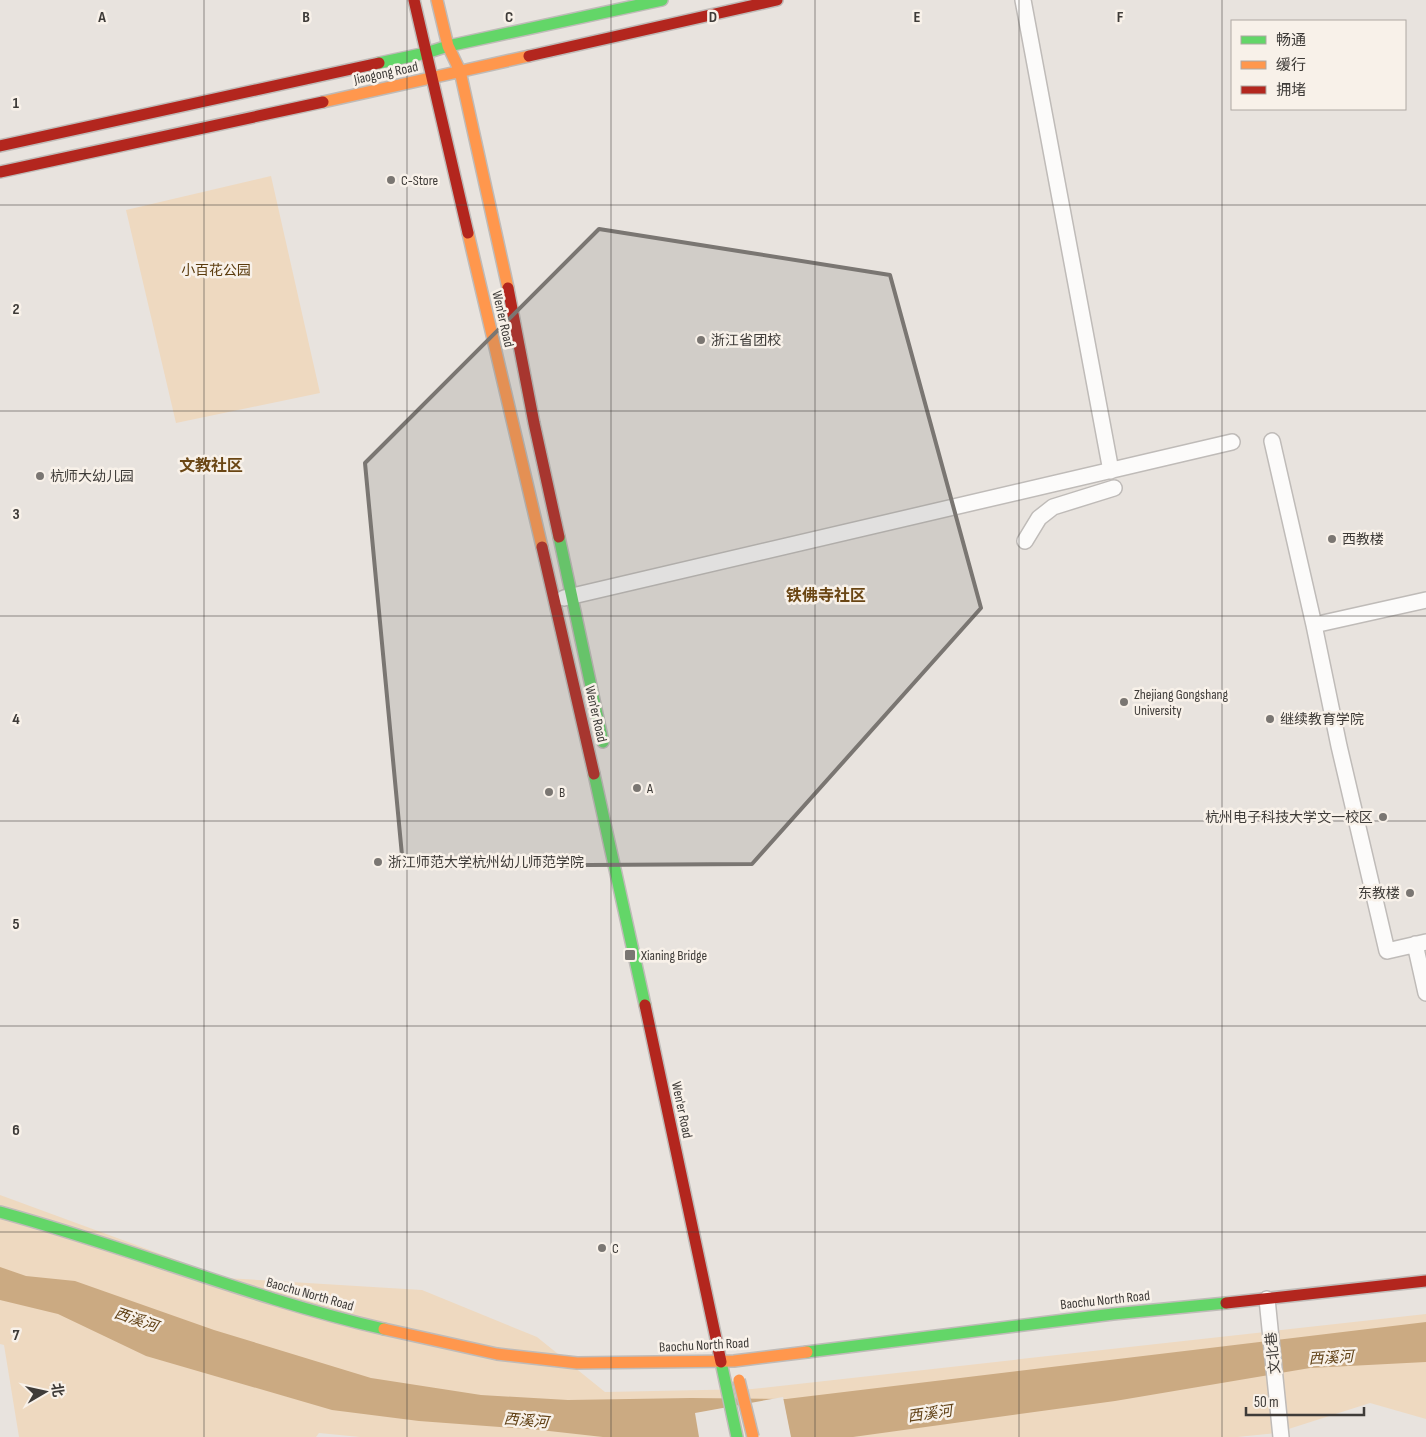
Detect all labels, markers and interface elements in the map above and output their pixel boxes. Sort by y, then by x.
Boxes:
text: A [97,8,106,27]
text: B [302,8,310,27]
text: C [505,8,513,27]
text: D [709,8,717,27]
text: E [914,8,921,27]
text: F [1117,8,1124,27]
legend [1231,20,1406,110]
text: 畅通 [1276,31,1306,50]
text: 缓行 [1276,56,1306,75]
street label: Jiaogong Road [351,58,420,88]
text: 拥堵 [1276,81,1306,100]
text: 1 [13,94,20,113]
place label: C-Store [401,172,438,189]
marker: C-Store [385,174,397,186]
park label: 小百花公园 [181,262,251,279]
street label: Wen'er Road [488,289,518,349]
text: 2 [12,300,20,319]
place label: 浙江省团校 [711,332,781,349]
marker: 浙江省团校 [695,334,707,346]
district label: 文教社区 [179,456,243,476]
place label: 杭师大幼儿园 [50,468,134,485]
marker: 杭师大幼儿园 [34,470,46,482]
text: 3 [12,505,20,524]
place label: 西教楼 [1342,531,1384,548]
marker: 西教楼 [1326,533,1338,545]
district label: 铁佛寺社区 [786,586,866,606]
street label: Wen'er Road [581,684,611,744]
place label: Zhejiang Gongshang University [1134,686,1229,719]
marker: Zhejiang Gongshang University [1118,696,1130,708]
text: 4 [12,710,20,729]
place label: 继续教育学院 [1280,711,1364,728]
marker: 继续教育学院 [1264,713,1276,725]
place label: A [646,780,654,797]
marker: A [631,782,643,794]
place label: B [559,784,565,801]
marker: B [543,786,555,798]
place label: 杭州电子科技大学文一校区 [1205,809,1373,826]
marker: 杭州电子科技大学文一校区 [1377,811,1389,823]
place label: 浙江师范大学杭州幼儿师范学院 [388,854,584,871]
marker: 浙江师范大学杭州幼儿师范学院 [372,856,384,868]
place label: 东教楼 [1358,885,1400,902]
marker: 东教楼 [1404,887,1416,899]
text: 5 [12,915,20,934]
place label: Xianing Bridge [640,947,707,964]
marker: Xianing Bridge [623,948,637,962]
street label: Wen'er Road [668,1080,696,1140]
text: 6 [12,1121,20,1140]
place label: C [612,1240,619,1257]
marker: C [596,1242,608,1254]
street label: Baochu North Road [264,1273,356,1315]
street label: Baochu North Road [1059,1287,1151,1313]
water label: 西溪河 [112,1304,163,1337]
text: 7 [13,1326,20,1345]
street label: 文北巷 [1262,1331,1284,1375]
street label: Baochu North Road [659,1334,750,1356]
water label: 西溪河 [1308,1347,1357,1369]
north arrow [20,1367,70,1417]
text: 北 [48,1382,67,1398]
scale bar [1246,1384,1364,1416]
text: 50 m [1254,1393,1279,1412]
water label: 西溪河 [906,1401,957,1427]
water label: 西溪河 [503,1410,552,1433]

